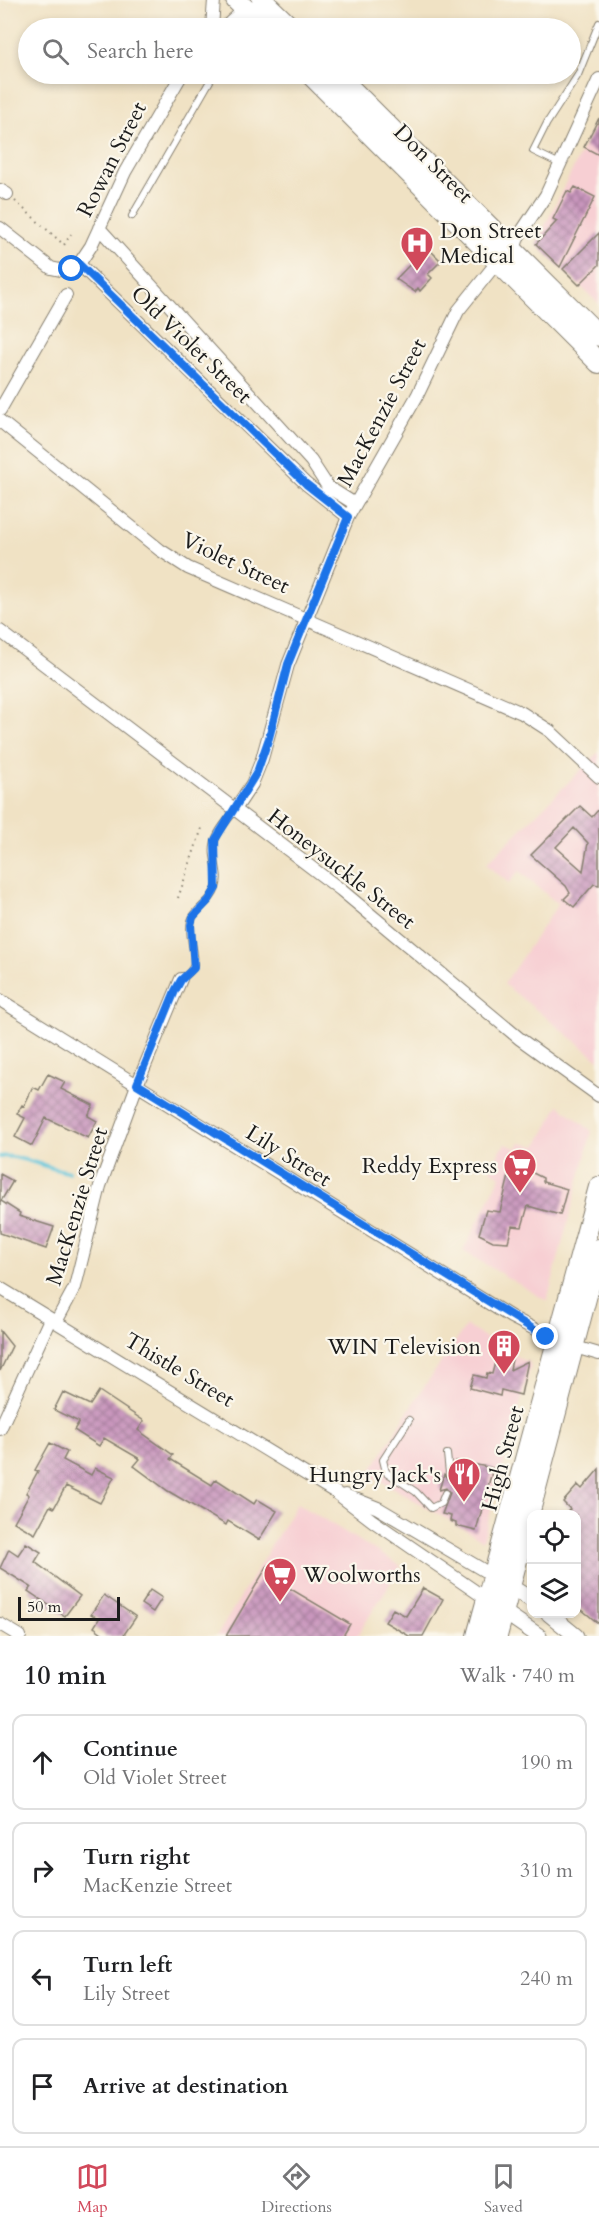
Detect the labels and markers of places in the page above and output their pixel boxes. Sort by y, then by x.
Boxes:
place label: Don Street Medical [440,216,541,271]
hospital icon: Don Street Medical [399,225,435,272]
supermarket icon: Reddy Express [502,1147,538,1194]
place label: Reddy Express [362,1151,497,1181]
building icon: WIN Television [486,1328,522,1375]
place label: WIN Television [327,1332,481,1362]
restaurant icon: Hungry Jack's [446,1456,482,1503]
place label: Hungry Jack's [309,1460,441,1490]
supermarket icon: Woolworths [262,1556,298,1603]
place label: Woolworths [302,1560,421,1590]

